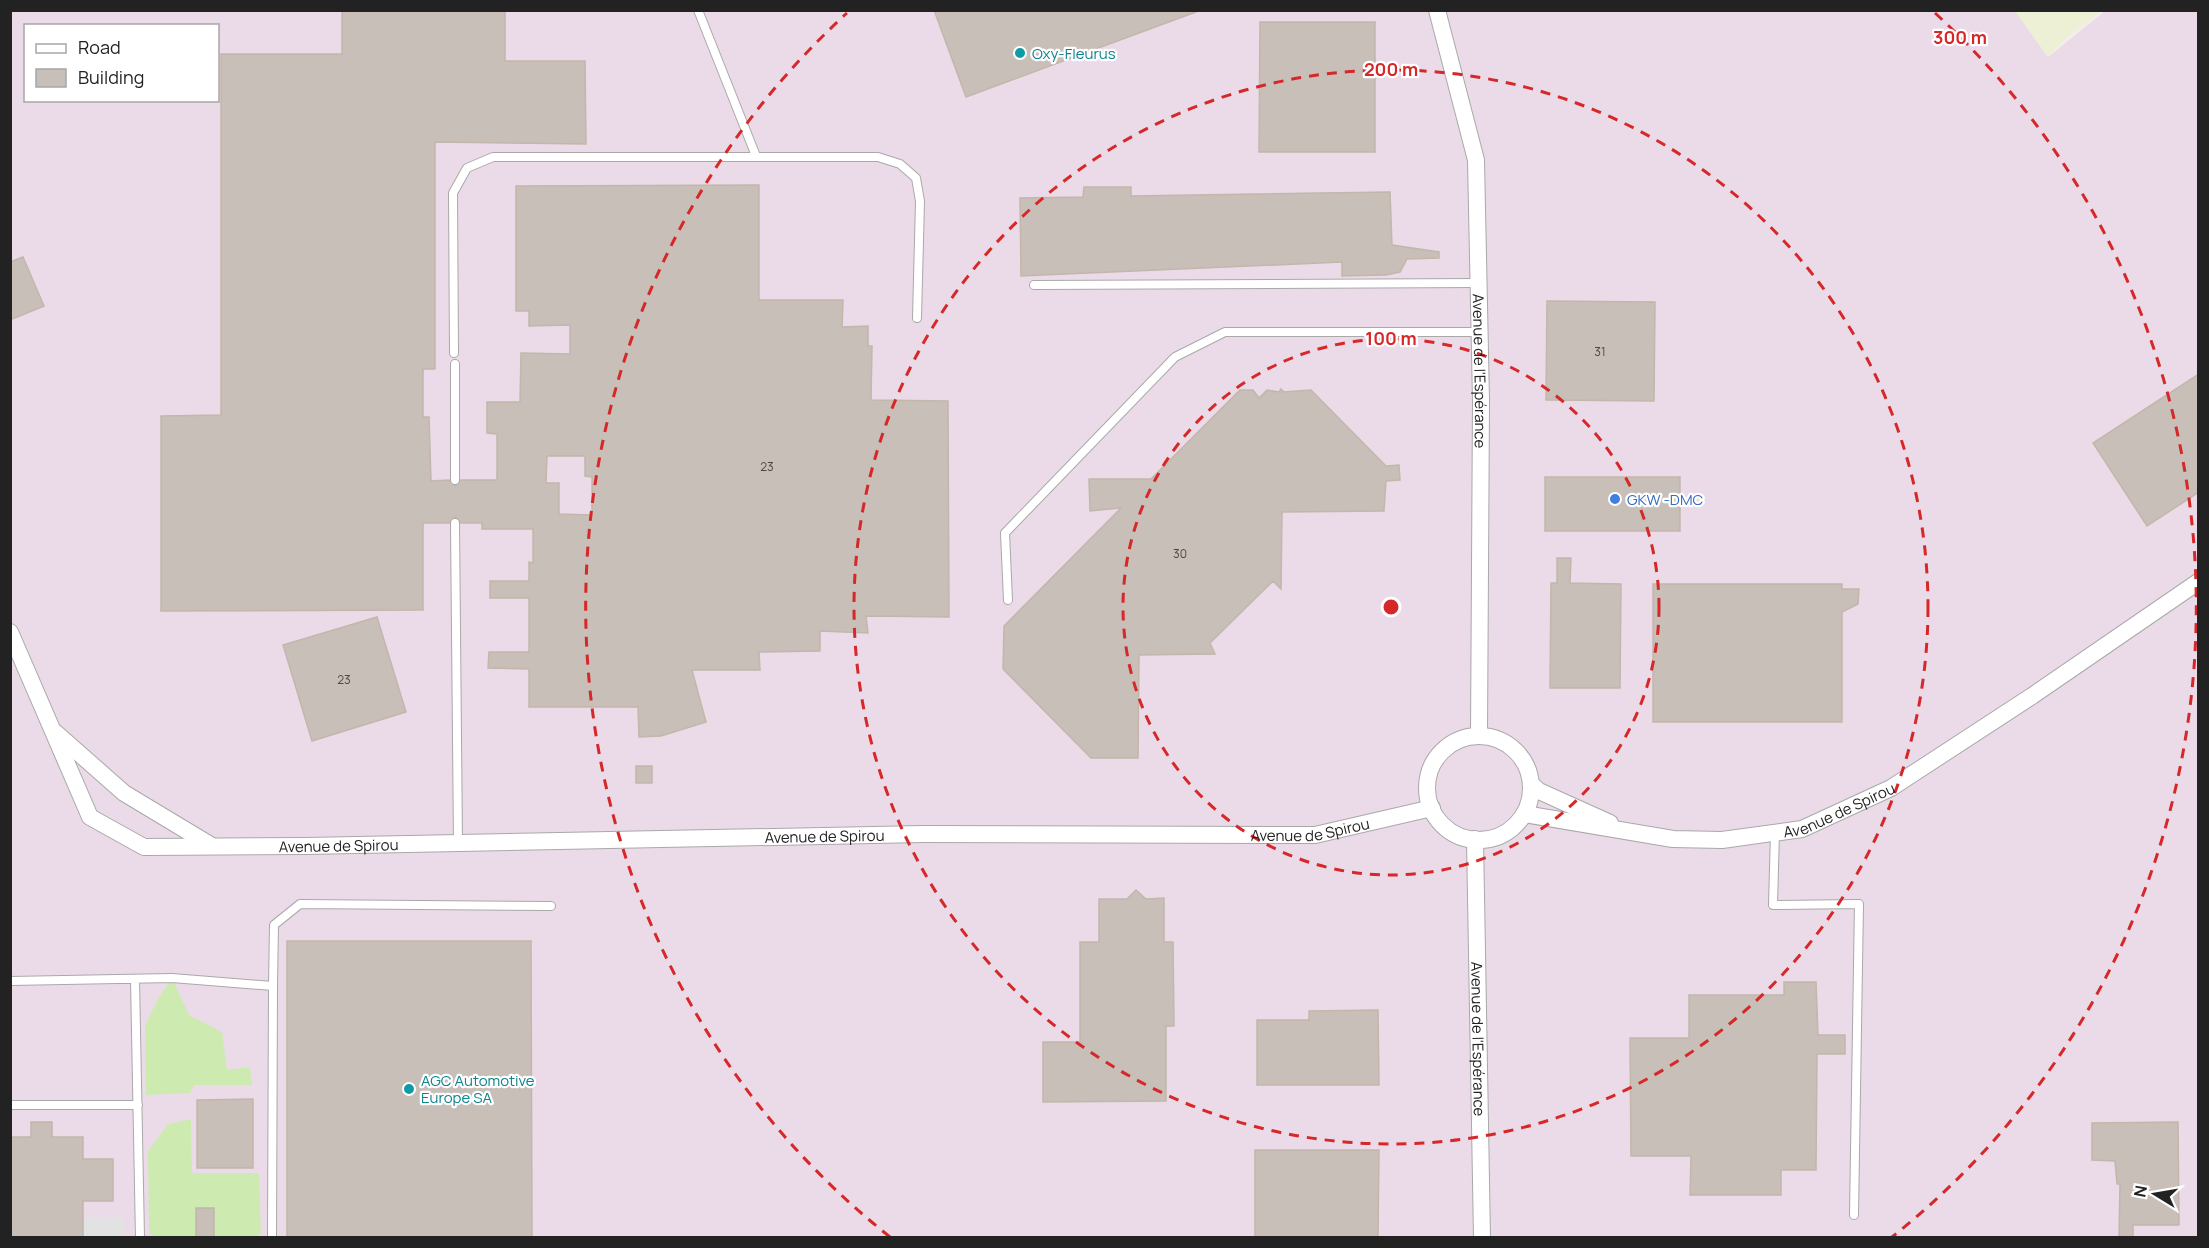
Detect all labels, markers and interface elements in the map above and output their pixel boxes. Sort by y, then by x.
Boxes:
legend [24,24,219,102]
text: 300 m [1933,25,1987,49]
text: Road [78,35,121,59]
place label: Oxy-Fleurus [1032,43,1116,64]
marker: Oxy-Fleurus [1013,46,1027,60]
text: 200 m [1364,57,1418,81]
text: Building [78,65,144,89]
street label: Avenue de l'Espérance [1468,293,1492,449]
text: 100 m [1365,326,1417,350]
house number: 31 [1594,343,1606,360]
house number: 23 [760,458,774,475]
place label: GKW -DMC [1627,489,1703,510]
marker: GKW -DMC [1608,492,1622,506]
house number: 30 [1173,545,1187,562]
centre of rings [1381,597,1401,617]
house number: 23 [337,671,351,688]
street label: Avenue de Spirou [1782,777,1898,842]
street label: Avenue de Spirou [1251,812,1371,845]
street label: Avenue de Spirou [764,824,885,848]
street label: Avenue de Spirou [279,834,399,857]
street label: Avenue de l'Espérance [1467,961,1490,1117]
place label: AGC Automotive Europe SA [421,1070,535,1108]
marker: AGC Automotive Europe SA [402,1082,416,1096]
north arrow [2125,1164,2185,1224]
text: N [2128,1183,2152,1199]

